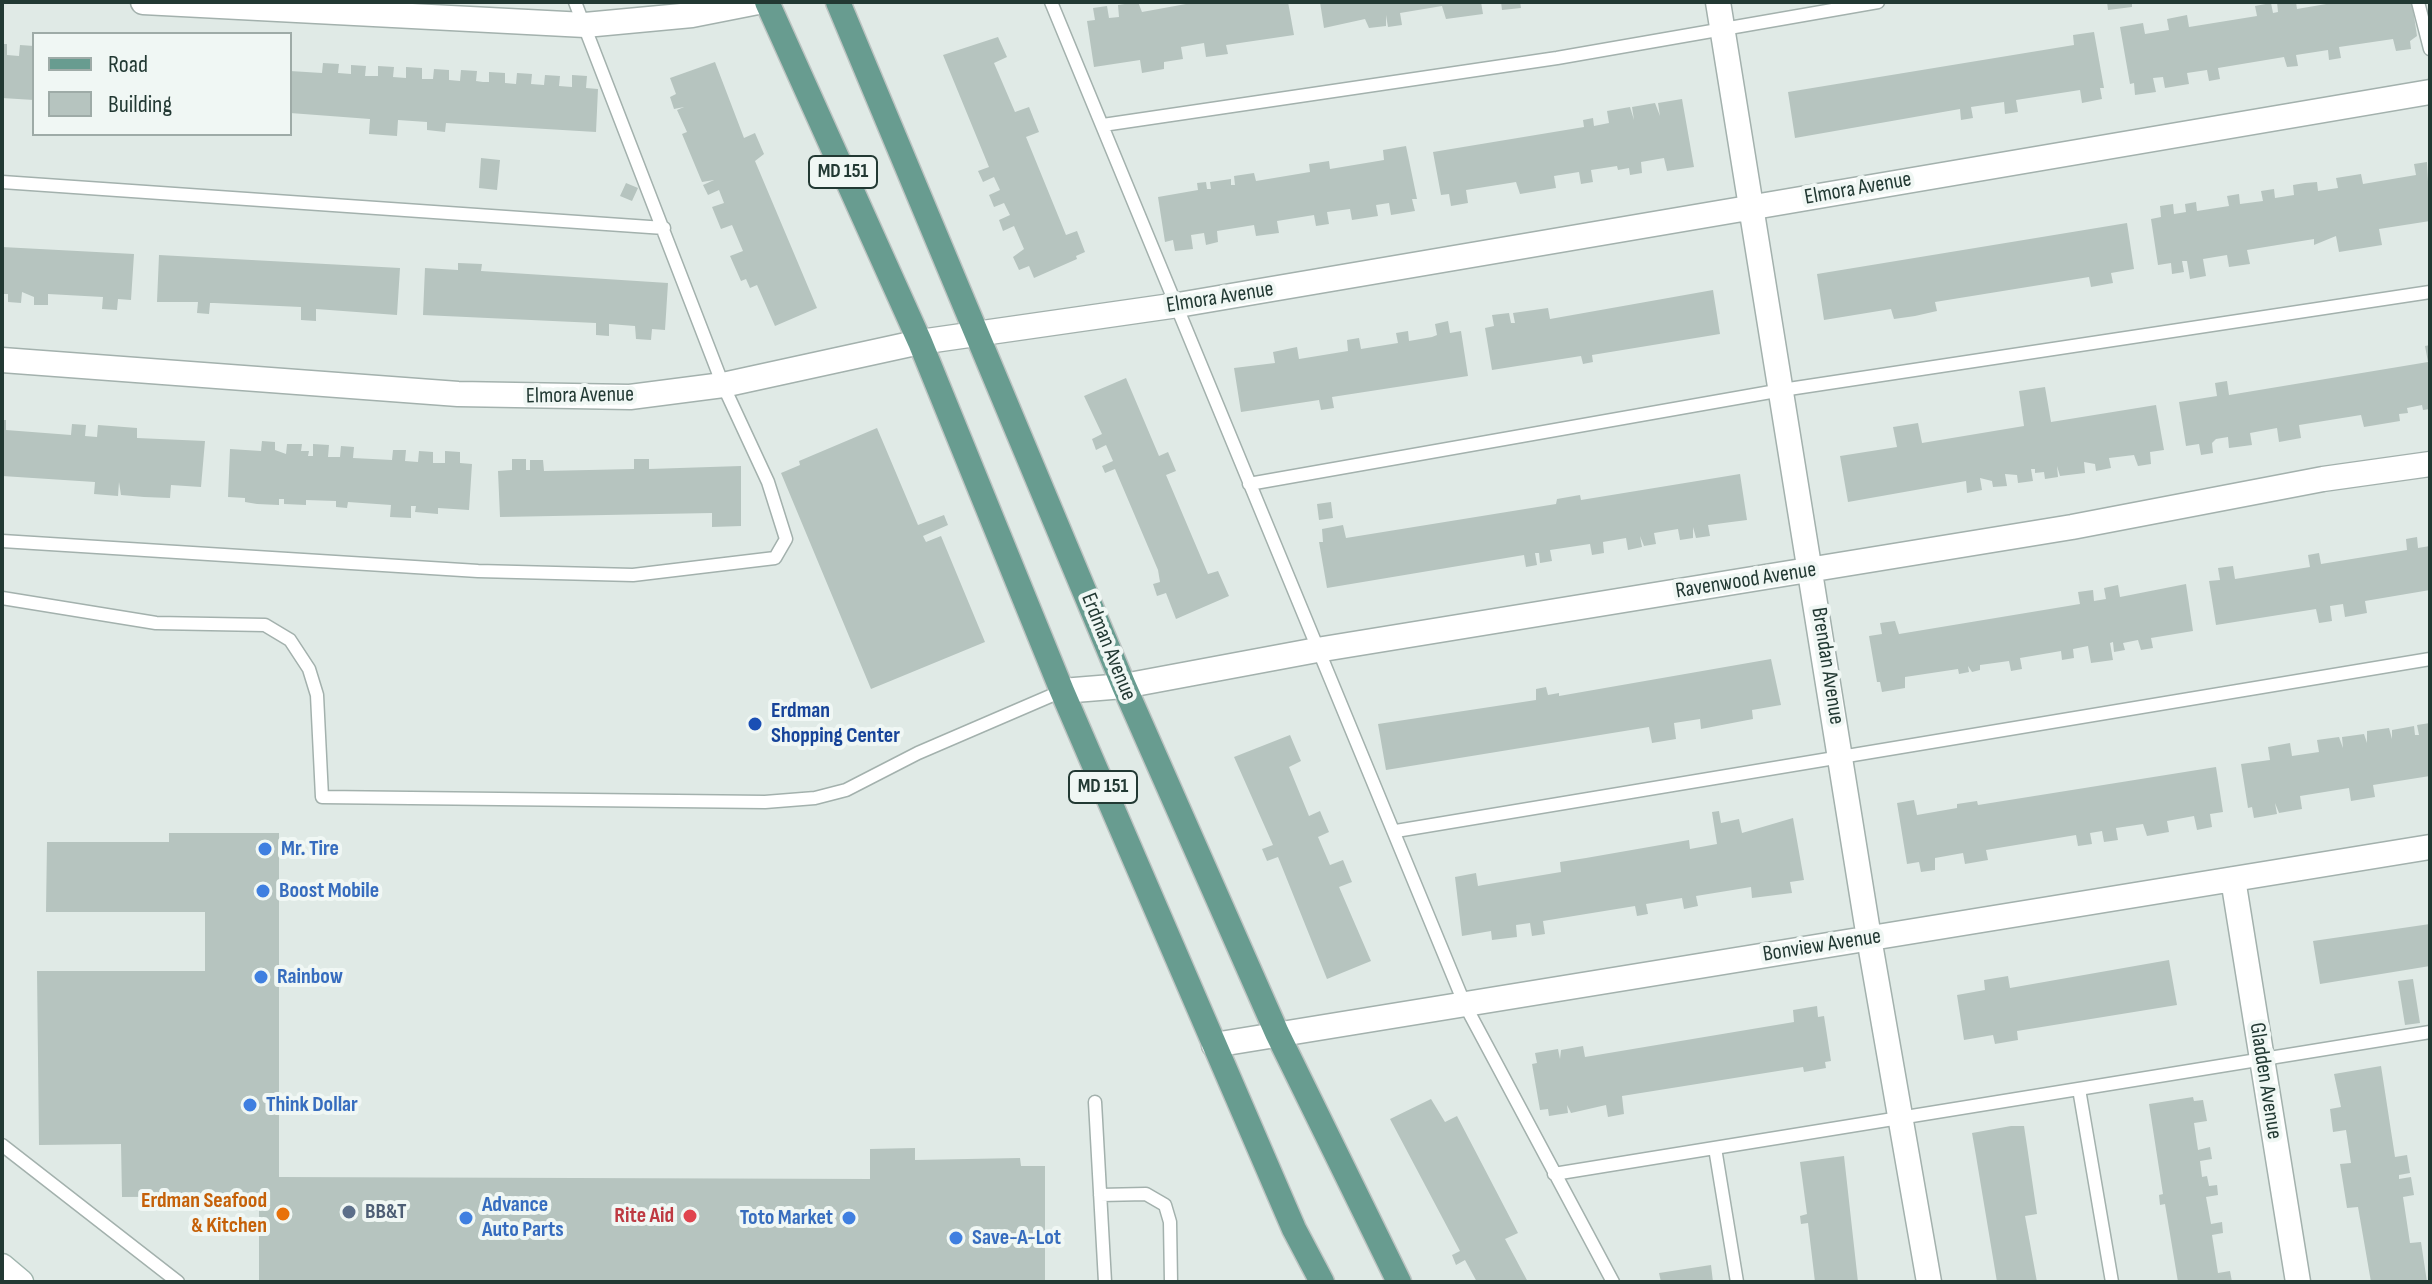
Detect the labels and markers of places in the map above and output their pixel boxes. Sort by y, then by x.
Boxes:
place label: Erdman Shopping Center [771,698,900,750]
marker: Erdman Shopping Center [746,715,764,733]
place label: Mr. Tire [281,836,339,862]
marker: Mr. Tire [256,840,274,858]
place label: Boost Mobile [279,878,379,904]
marker: Boost Mobile [254,882,272,900]
place label: Rainbow [277,964,343,990]
marker: Rainbow [252,968,270,986]
place label: Think Dollar [266,1092,358,1118]
marker: Think Dollar [241,1096,259,1114]
place label: Erdman Seafood & Kitchen [141,1188,267,1240]
place label: Advance Auto Parts [482,1192,564,1244]
place label: BB&T [365,1199,406,1225]
marker: BB&T [340,1203,358,1221]
place label: Rite Aid [614,1203,674,1229]
marker: Erdman Seafood & Kitchen [274,1205,292,1223]
place label: Toto Market [740,1205,833,1231]
marker: Rite Aid [681,1207,699,1225]
marker: Advance Auto Parts [457,1209,475,1227]
marker: Toto Market [840,1209,858,1227]
place label: Save-A-Lot [972,1225,1061,1251]
marker: Save-A-Lot [947,1229,965,1247]

